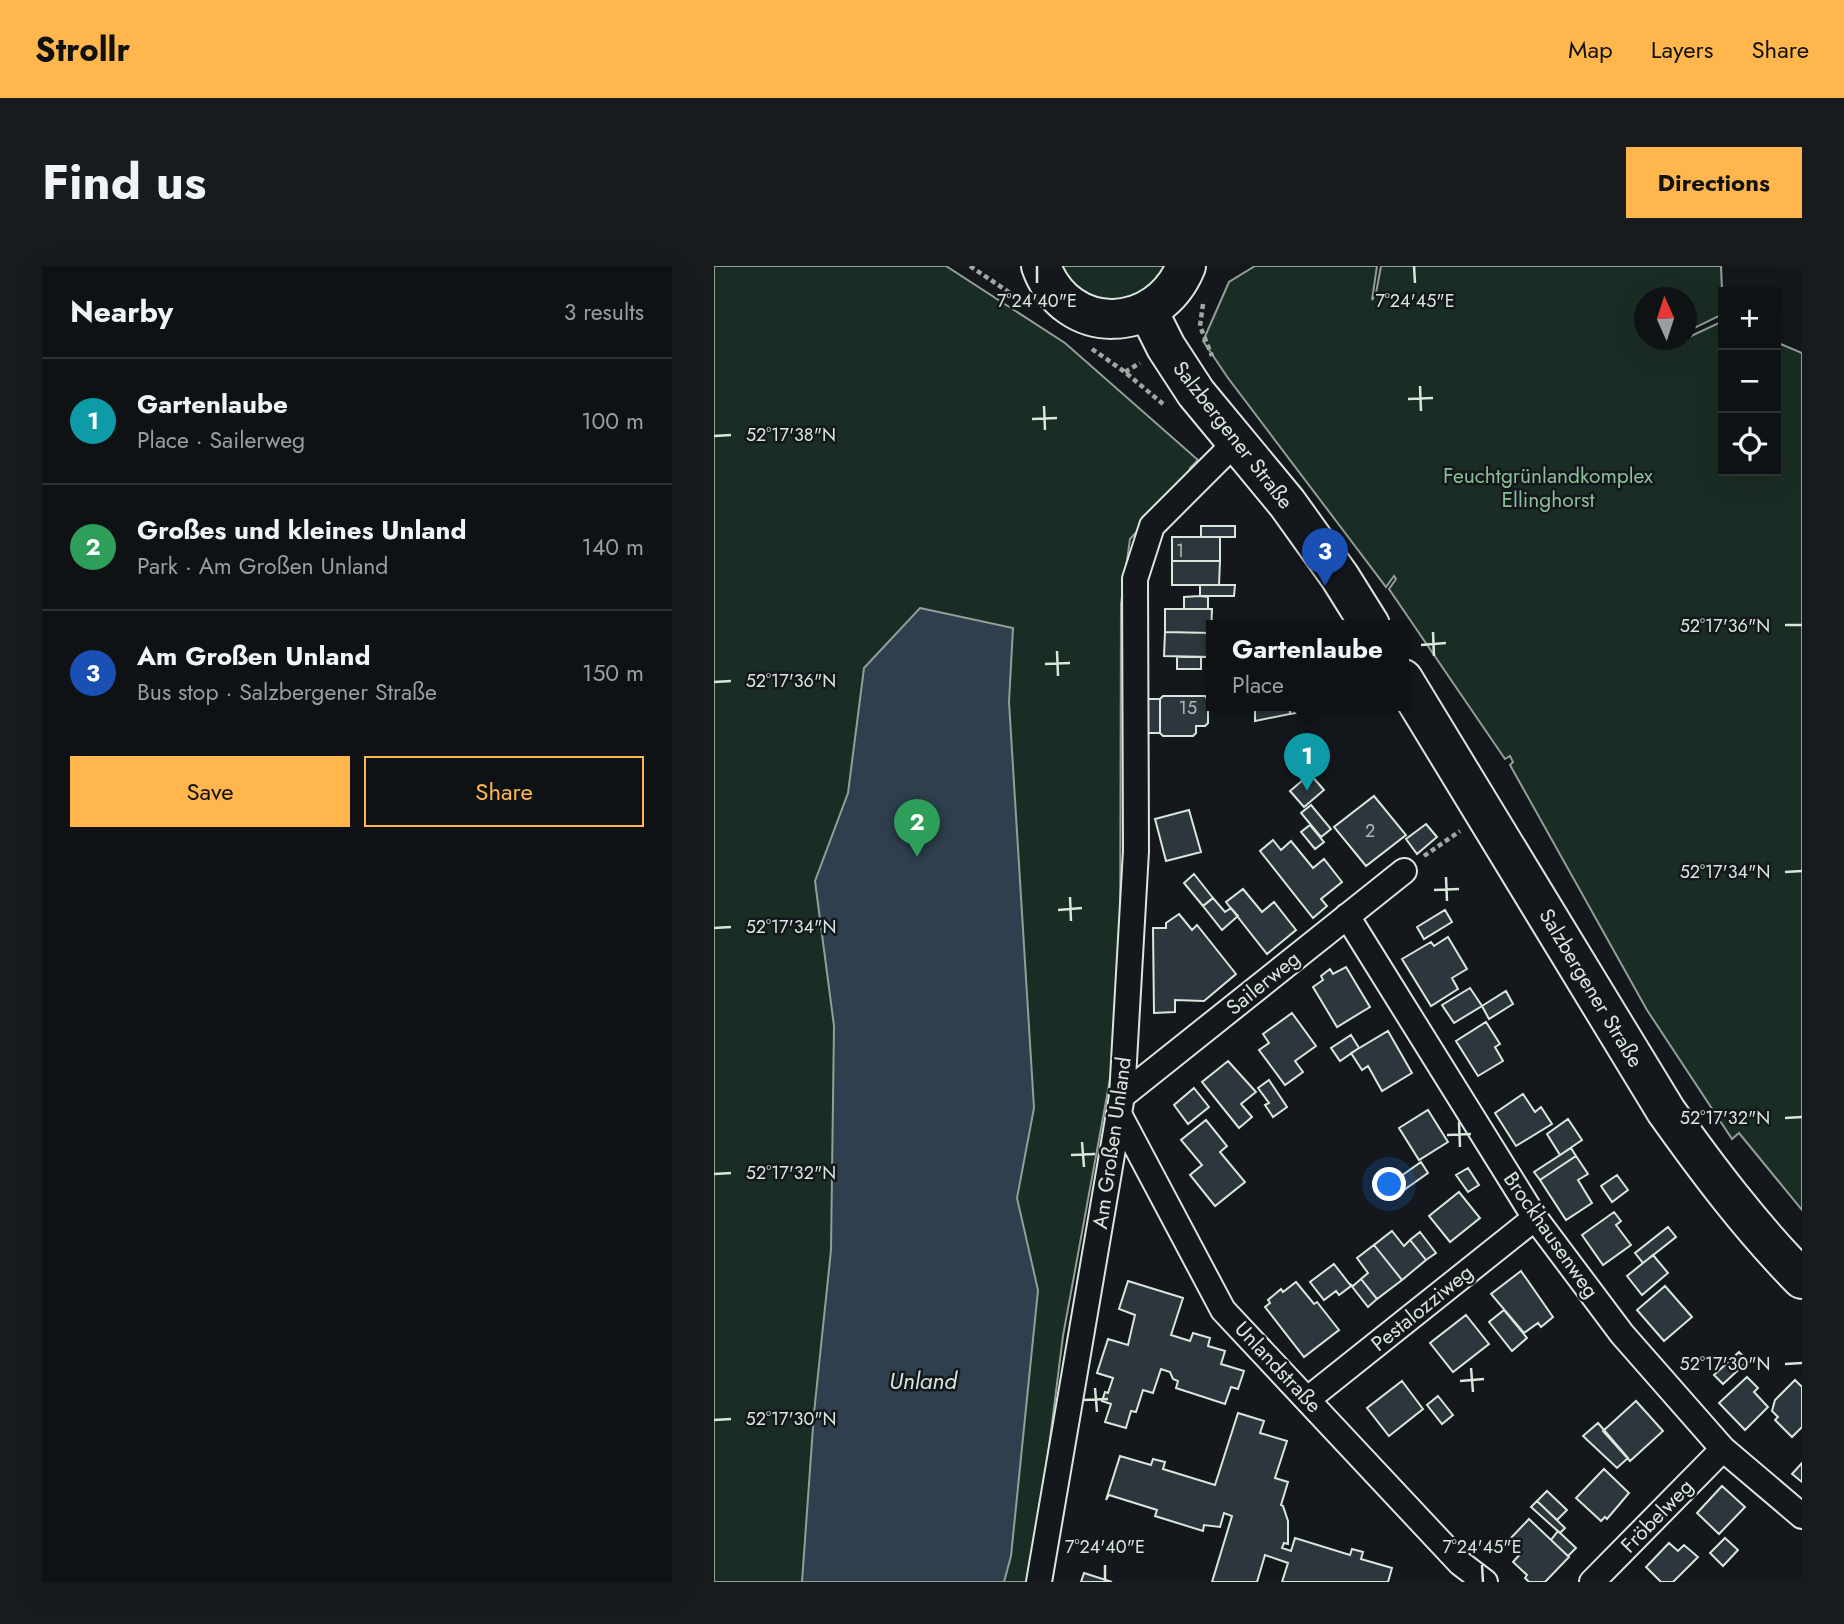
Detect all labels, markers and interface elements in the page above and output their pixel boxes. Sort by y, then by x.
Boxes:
text: Strollr [35,26,130,73]
text: Map [1568,32,1613,67]
text: Layers [1651,32,1713,67]
text: Share [1751,32,1809,67]
text: Find us [42,147,206,217]
button: Directions [1626,147,1802,218]
north arrow [1634,287,1697,350]
map controls [1718,287,1781,476]
button: + [1718,287,1781,350]
text: 7°24'40"E [997,288,1077,314]
text: 7°24'45"E [1375,288,1455,314]
text: Nearby [70,290,173,333]
text: 3 results [564,295,644,329]
button: − [1718,350,1781,413]
street label: Salzbergener Straße [1166,355,1300,515]
text: Gartenlaube [137,385,288,423]
text: 1 [87,404,99,438]
text: 100 m [581,404,644,438]
button: locate [1718,413,1781,476]
text: 52°17'38"N [746,422,836,448]
text: Place · Sailerweg [137,423,305,457]
park label: Feuchtgrünlandkomplex Ellinghorst [1443,461,1653,515]
text: Großes und kleines Unland [137,511,467,549]
pin: 3 [1302,528,1348,586]
text: 2 [85,530,101,564]
text: 140 m [582,530,644,564]
house number: 1 [1176,538,1184,564]
text: Park · Am Großen Unland [137,549,388,583]
text: 52°17'36"N [1680,613,1770,639]
popup [1206,620,1409,711]
text: Gartenlaube [1232,630,1383,668]
text: Am Großen Unland [137,637,371,675]
text: 3 [86,656,100,690]
text: 150 m [582,656,644,690]
text: 52°17'36"N [746,668,836,694]
text: Place [1232,668,1284,702]
text: Bus stop · Salzbergener Straße [137,675,437,709]
house number: 15 [1179,695,1197,721]
pin: 1 [1284,733,1330,791]
button: Save [70,756,350,827]
button: Share [364,756,644,827]
pin: 2 [894,799,940,857]
house number: 2 [1365,818,1375,844]
text: 52°17'34"N [1680,859,1770,885]
street label: Salzbergener Straße [1532,903,1650,1073]
text: 52°17'34"N [746,914,836,940]
street label: Sailerweg [1220,944,1306,1022]
street label: Am Großen Unland [1085,1055,1139,1231]
text: 52°17'32"N [1680,1105,1770,1131]
text: 52°17'32"N [746,1160,836,1186]
street label: Brockhausenweg [1496,1166,1606,1304]
your location [1372,1167,1406,1201]
street label: Pestalozziweg [1365,1258,1479,1358]
street label: Unlandstraße [1228,1315,1329,1420]
text: 52°17'30"N [1679,1351,1771,1377]
water label: Unland [889,1364,958,1398]
text: 52°17'30"N [745,1406,837,1432]
street label: Fröbelweg [1614,1472,1700,1560]
text: 7°24'40"E [1065,1534,1145,1560]
text: 7°24'45"E [1442,1534,1522,1560]

